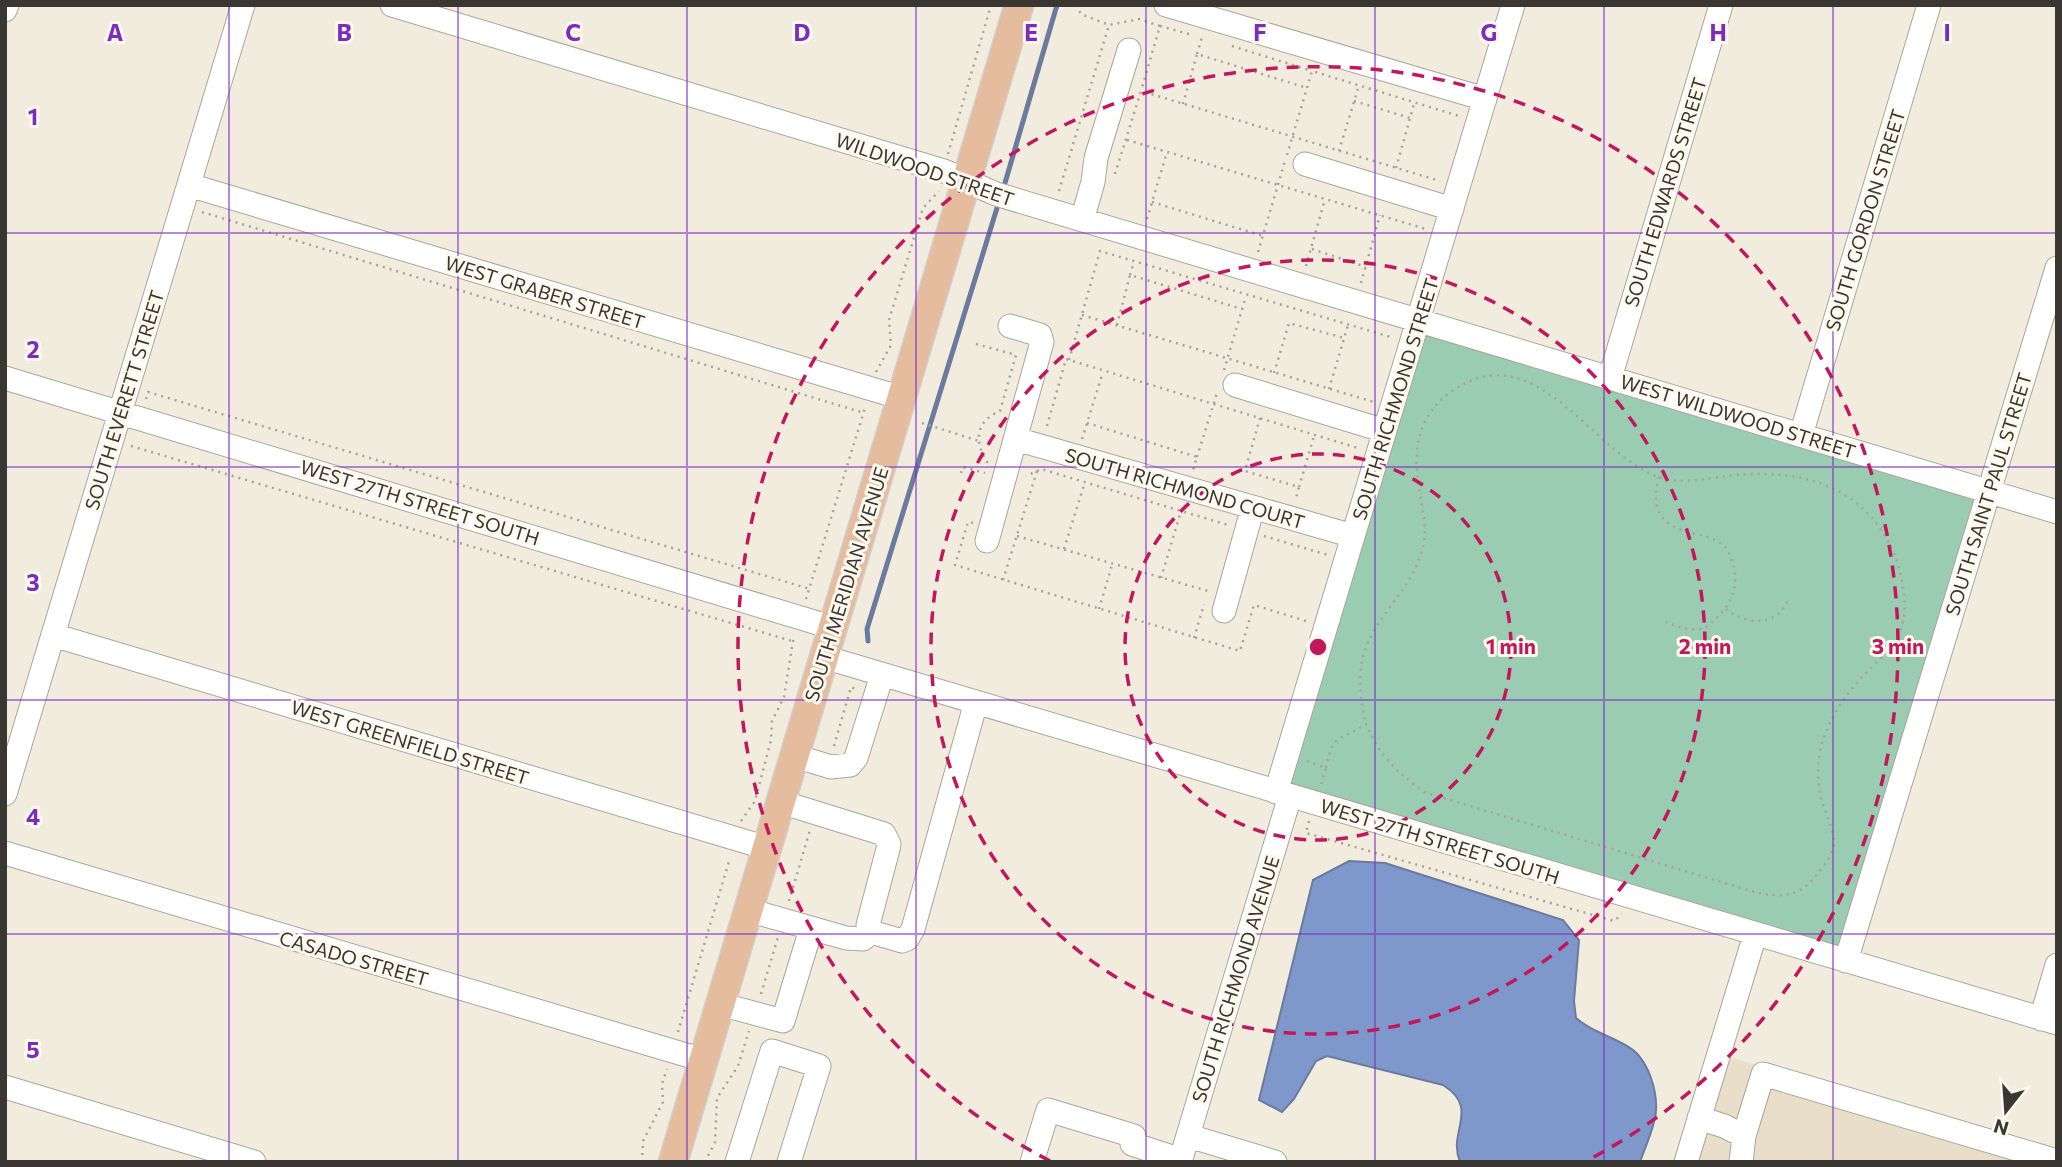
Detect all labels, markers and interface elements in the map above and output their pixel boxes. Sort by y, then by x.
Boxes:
text: A [107,18,124,46]
text: B [336,18,352,46]
text: C [565,18,581,46]
text: D [794,18,811,46]
text: E [1024,18,1038,46]
text: F [1253,18,1267,46]
text: G [1481,18,1497,46]
text: H [1709,18,1727,46]
text: I [1943,18,1951,46]
street label: SOUTH EDWARDS STREET [1619,75,1711,309]
text: 1 [28,102,38,130]
street label: SOUTH GORDON STREET [1820,106,1910,334]
street label: WILDWOOD STREET [833,128,1017,210]
street label: WEST GRABER STREET [442,251,648,333]
street label: SOUTH RICHMOND STREET [1347,275,1443,523]
street label: SOUTH EVERETT STREET [80,287,168,513]
text: 2 [26,335,40,363]
street label: WEST WILDWOOD STREET [1618,369,1858,463]
street label: SOUTH SAINT PAUL STREET [1940,370,2036,618]
street label: SOUTH RICHMOND COURT [1063,443,1307,533]
street label: WEST 27TH STREET SOUTH [298,455,542,549]
street label: SOUTH MERIDIAN AVENUE [799,464,893,704]
text: 3 [26,568,40,596]
text: 1 min [1486,633,1536,658]
text: 2 min [1679,633,1731,658]
text: 3 min [1872,633,1924,658]
centre of rings [1306,635,1330,659]
street label: WEST GREENFIELD STREET [288,695,532,789]
street label: WEST 27TH STREET SOUTH [1318,794,1562,888]
text: 4 [26,802,40,830]
street label: SOUTH RICHMOND AVENUE [1186,853,1284,1105]
street label: CASADO STREET [277,926,431,990]
text: 5 [26,1035,40,1063]
north arrow [1971,1076,2041,1146]
text: N [1991,1115,2011,1141]

